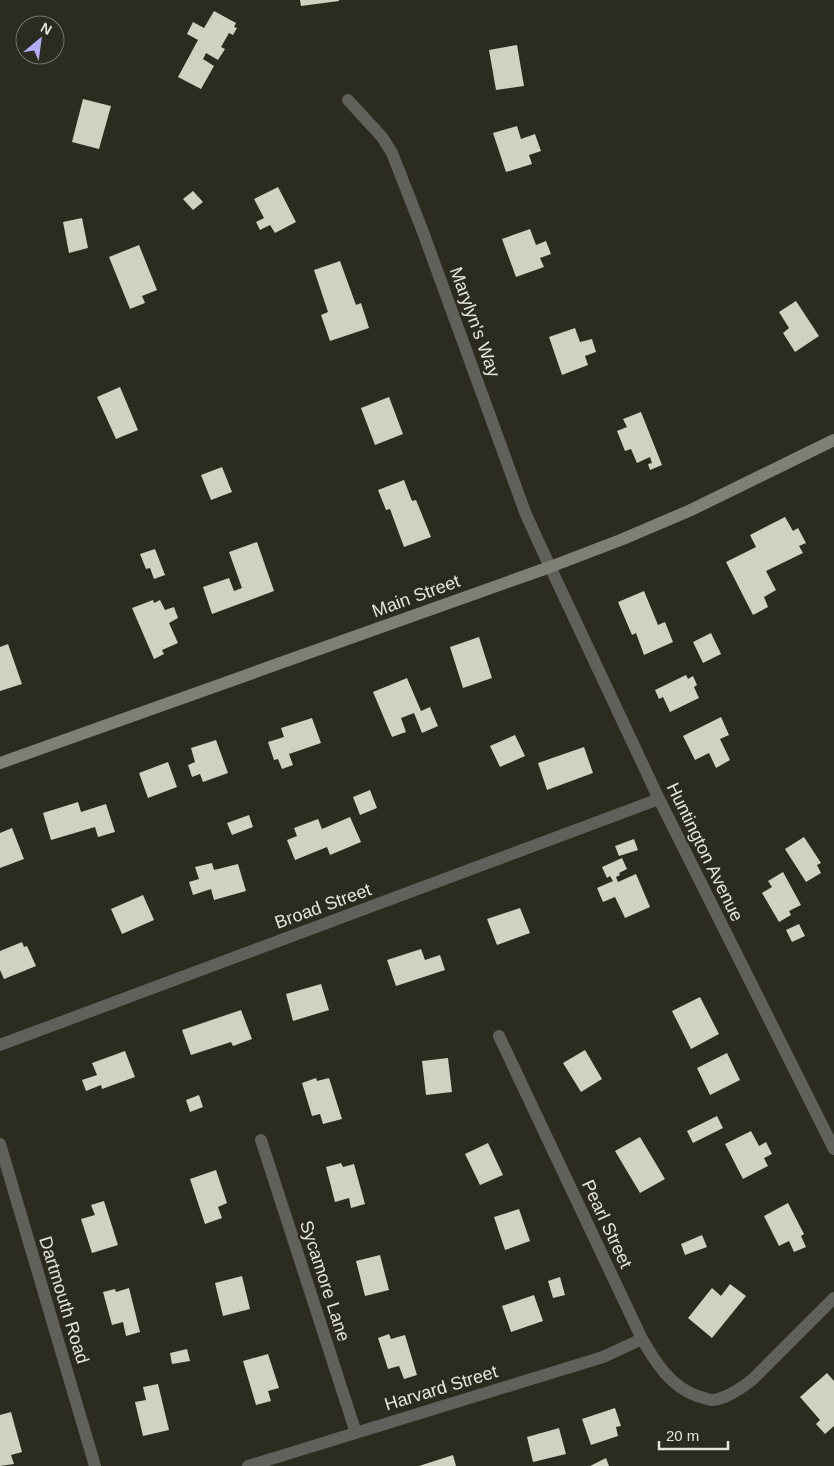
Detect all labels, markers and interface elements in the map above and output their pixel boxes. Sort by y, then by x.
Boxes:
north arrow [15,15,65,65]
text: N [38,19,55,38]
street label: Marylyn's Way [446,264,504,380]
street label: Main Street [369,571,463,621]
street label: Huntington Avenue [663,779,747,925]
street label: Broad Street [272,879,374,933]
street label: Pearl Street [578,1177,636,1271]
street label: Sycamore Lane [296,1218,354,1344]
street label: Dartmouth Road [35,1234,93,1366]
street label: Harvard Street [382,1361,500,1415]
scale bar [659,1418,728,1450]
text: 20 m [666,1427,699,1444]

